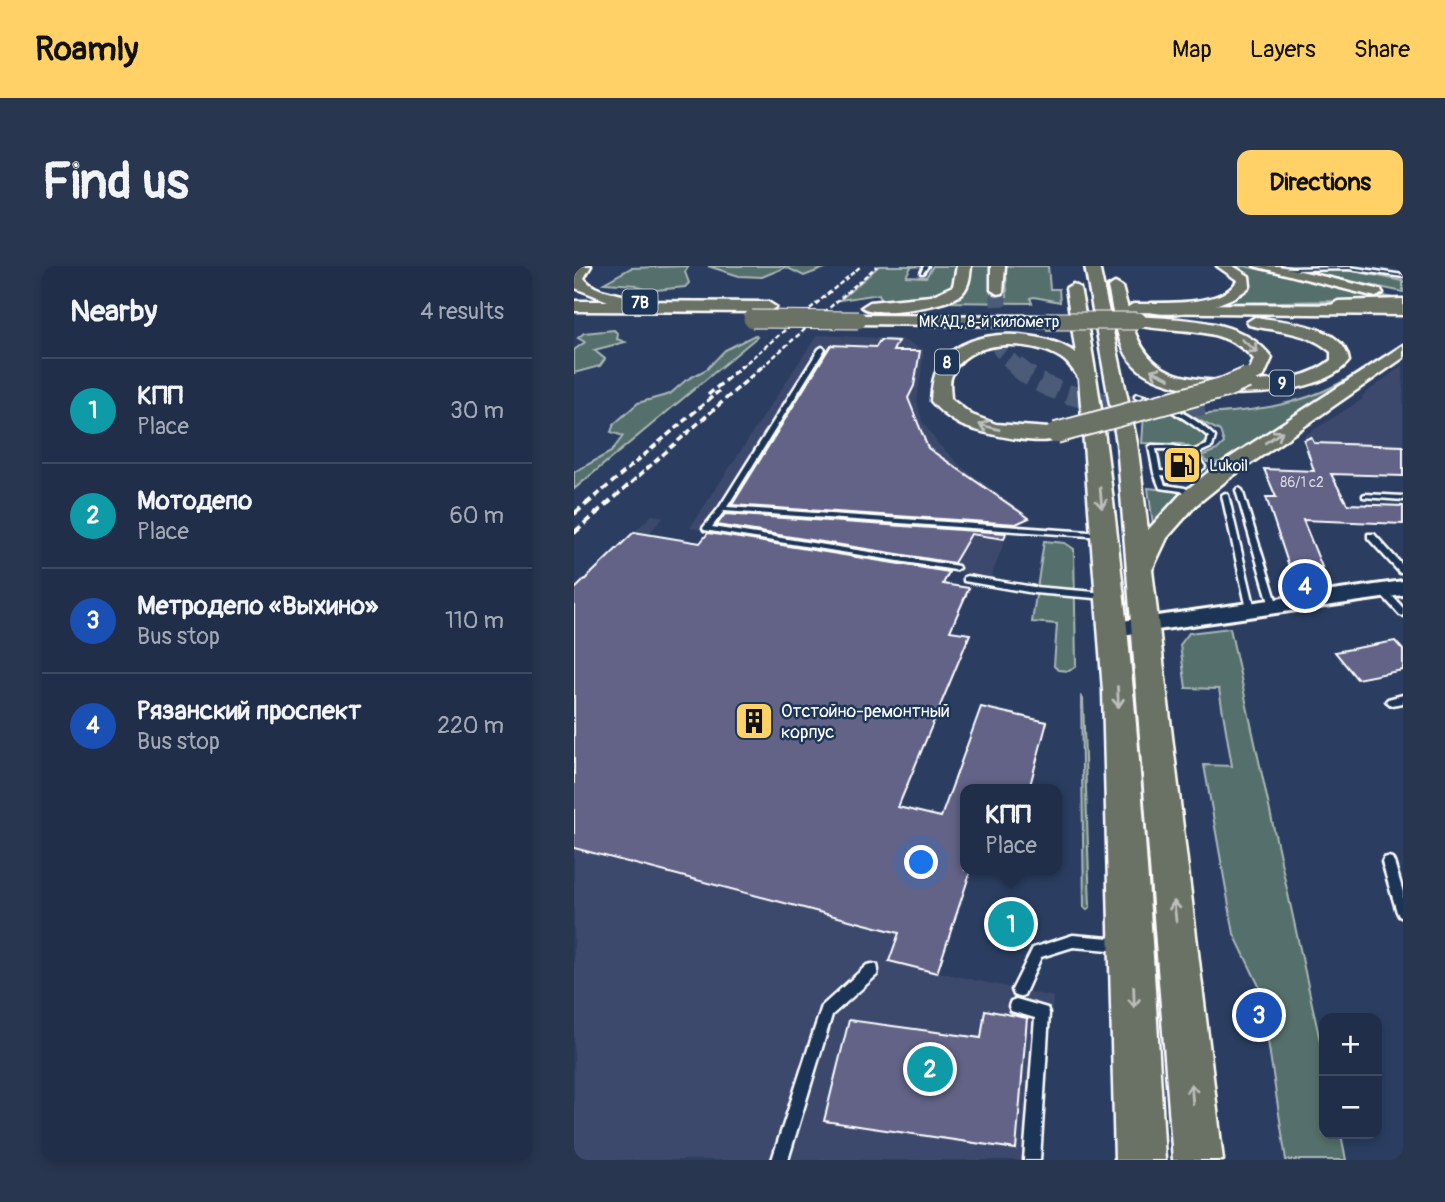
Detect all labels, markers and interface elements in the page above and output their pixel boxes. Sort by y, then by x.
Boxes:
text: Roamly [35,29,138,70]
text: Map [1172,35,1212,64]
text: Layers [1250,35,1316,64]
text: Share [1354,35,1410,64]
button: Directions [1237,150,1403,215]
text: Find us [42,152,189,213]
road number: 7B [622,290,658,314]
text: Nearby [70,293,157,330]
text: 4 results [420,297,504,326]
street label: МКАД, 8-й километр [919,312,1059,332]
one-way arrow [1241,339,1259,354]
road number: 8 [935,349,959,374]
one-way arrow [1150,366,1171,380]
road number: 9 [1270,371,1294,396]
text: КПП [137,380,183,412]
text: 1 [89,396,98,425]
text: 30 m [450,396,504,425]
text: Place [137,412,189,441]
one-way arrow [978,420,1001,433]
one-way arrow [1264,430,1283,444]
fuel station icon: Lukoil [1161,444,1203,486]
place label: Lukoil [1209,456,1248,476]
house number: 86/1 с2 [1280,474,1324,491]
text: Мотодепо [137,485,252,517]
one-way arrow [1095,486,1108,508]
text: 2 [87,501,99,530]
text: 60 m [449,501,504,530]
text: Place [137,517,189,546]
pin: 4 [1282,560,1328,612]
text: Метродепо «Выхино» [137,590,378,622]
text: 3 [87,606,99,635]
text: 110 m [445,606,504,635]
text: Bus stop [137,622,220,651]
one-way arrow [1112,685,1125,708]
text: Рязанский проспект [137,695,361,727]
building icon: Отстойно-ремонтный корпус [733,700,775,742]
place label: Отстойно-ремонтный корпус [781,700,950,744]
text: 4 [86,711,100,740]
text: 220 m [437,711,504,740]
text: Bus stop [137,727,220,756]
popup [960,784,1062,875]
text: КПП [985,799,1031,831]
text: Place [985,831,1037,860]
your location [904,845,938,879]
pin: 1 [988,898,1034,950]
one-way arrow [1168,901,1181,923]
one-way arrow [1128,985,1141,1008]
pin: 3 [1236,989,1282,1041]
map controls [1319,1013,1382,1139]
button: + [1319,1013,1382,1076]
pin: 2 [907,1043,953,1095]
button: − [1319,1076,1382,1139]
one-way arrow [1185,1083,1198,1106]

